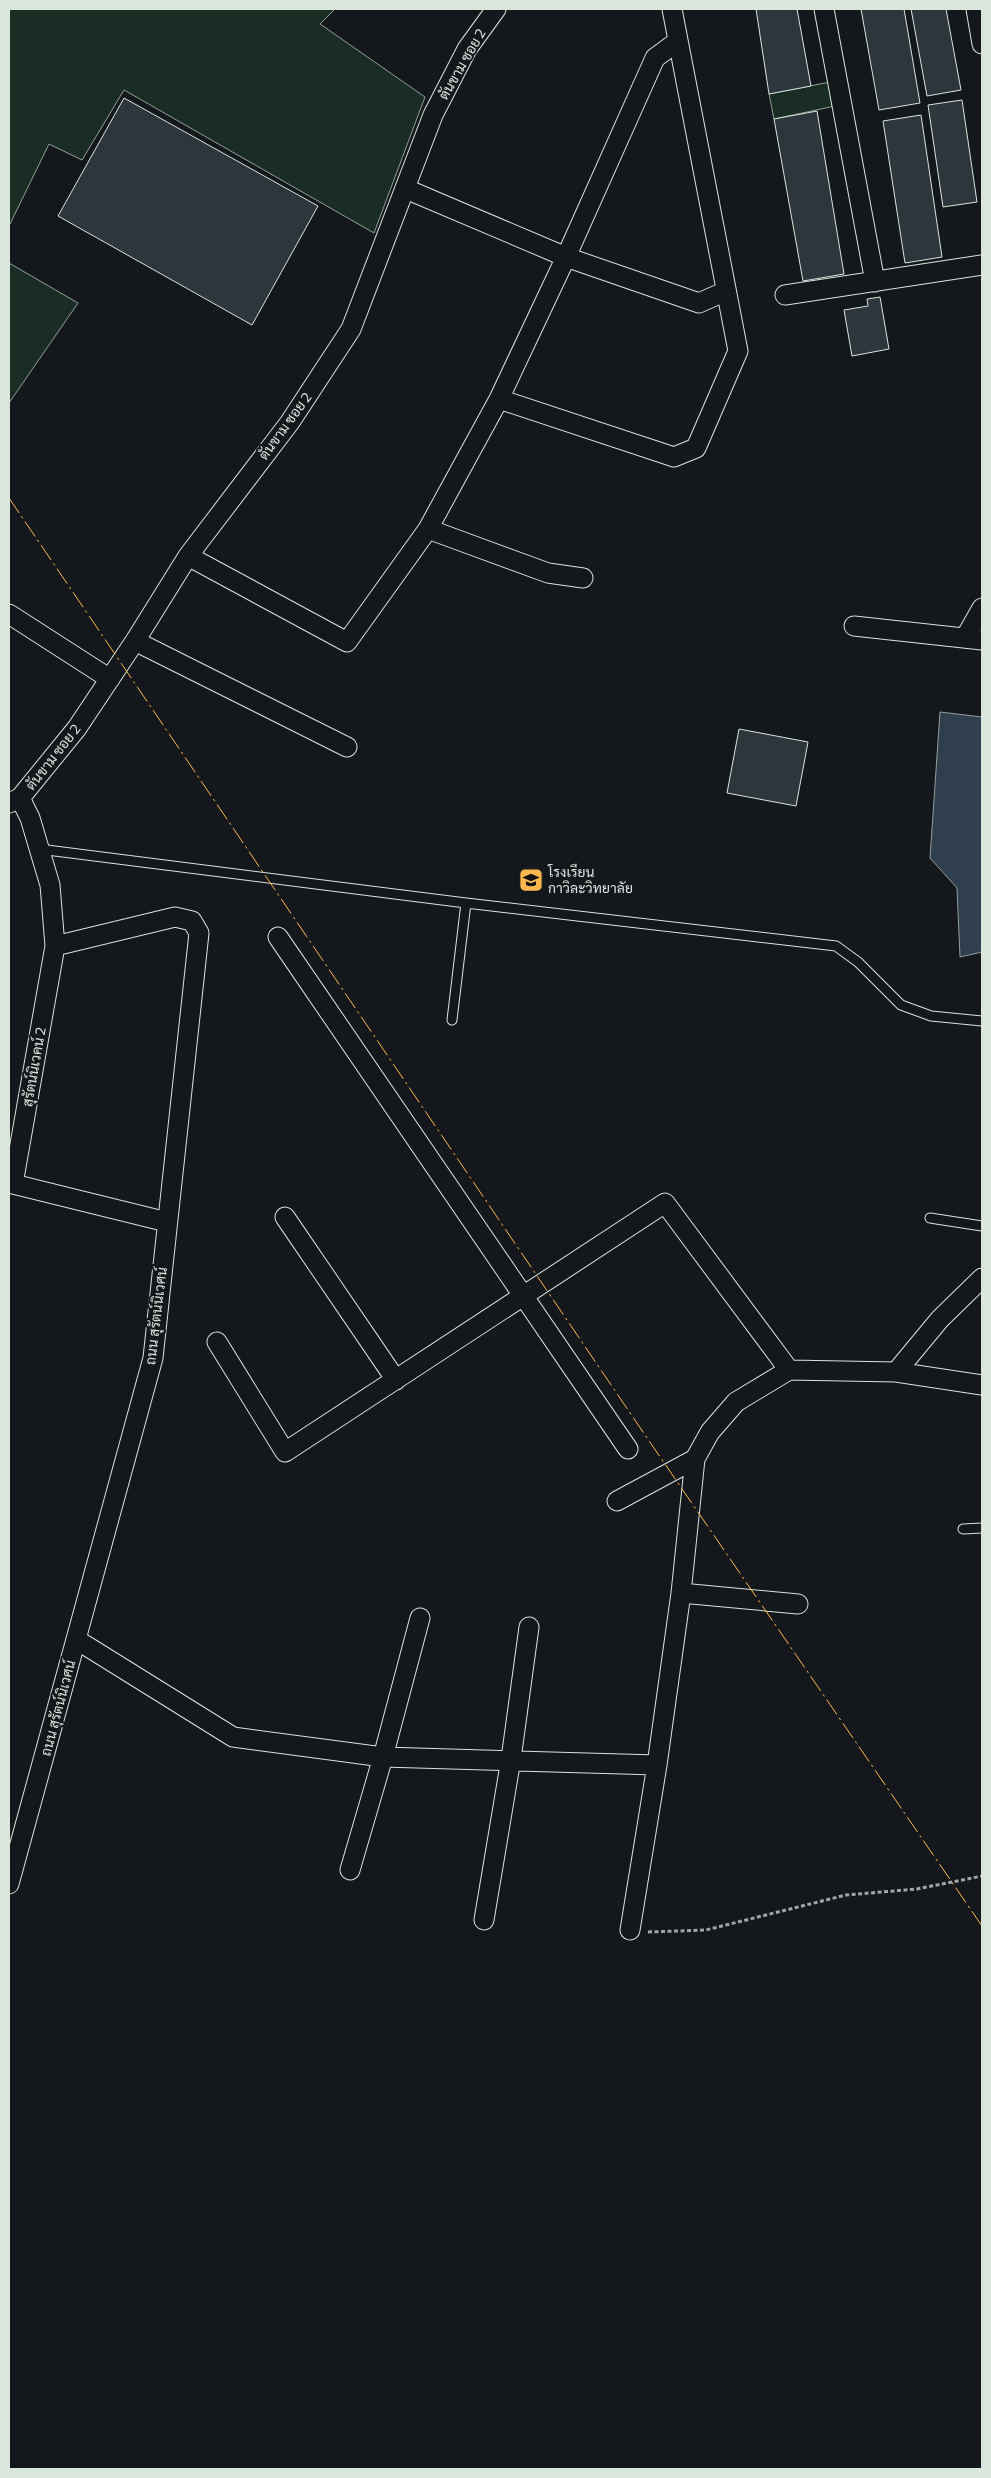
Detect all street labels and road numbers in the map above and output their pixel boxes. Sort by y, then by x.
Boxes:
street label: ตันขาม ซอย 2 [434,25,489,102]
street label: ตันขาม ซอย 2 [254,389,315,463]
street label: ตันขาม ซอย 2 [22,720,84,793]
street label: สุรัตน์นิเวคน์ 2 [18,1026,51,1108]
street label: ถนน สุรัตน์นิเวศน์ [141,1266,172,1366]
street label: ถนน สุรัตน์นิเวศน์ [37,1658,80,1758]

